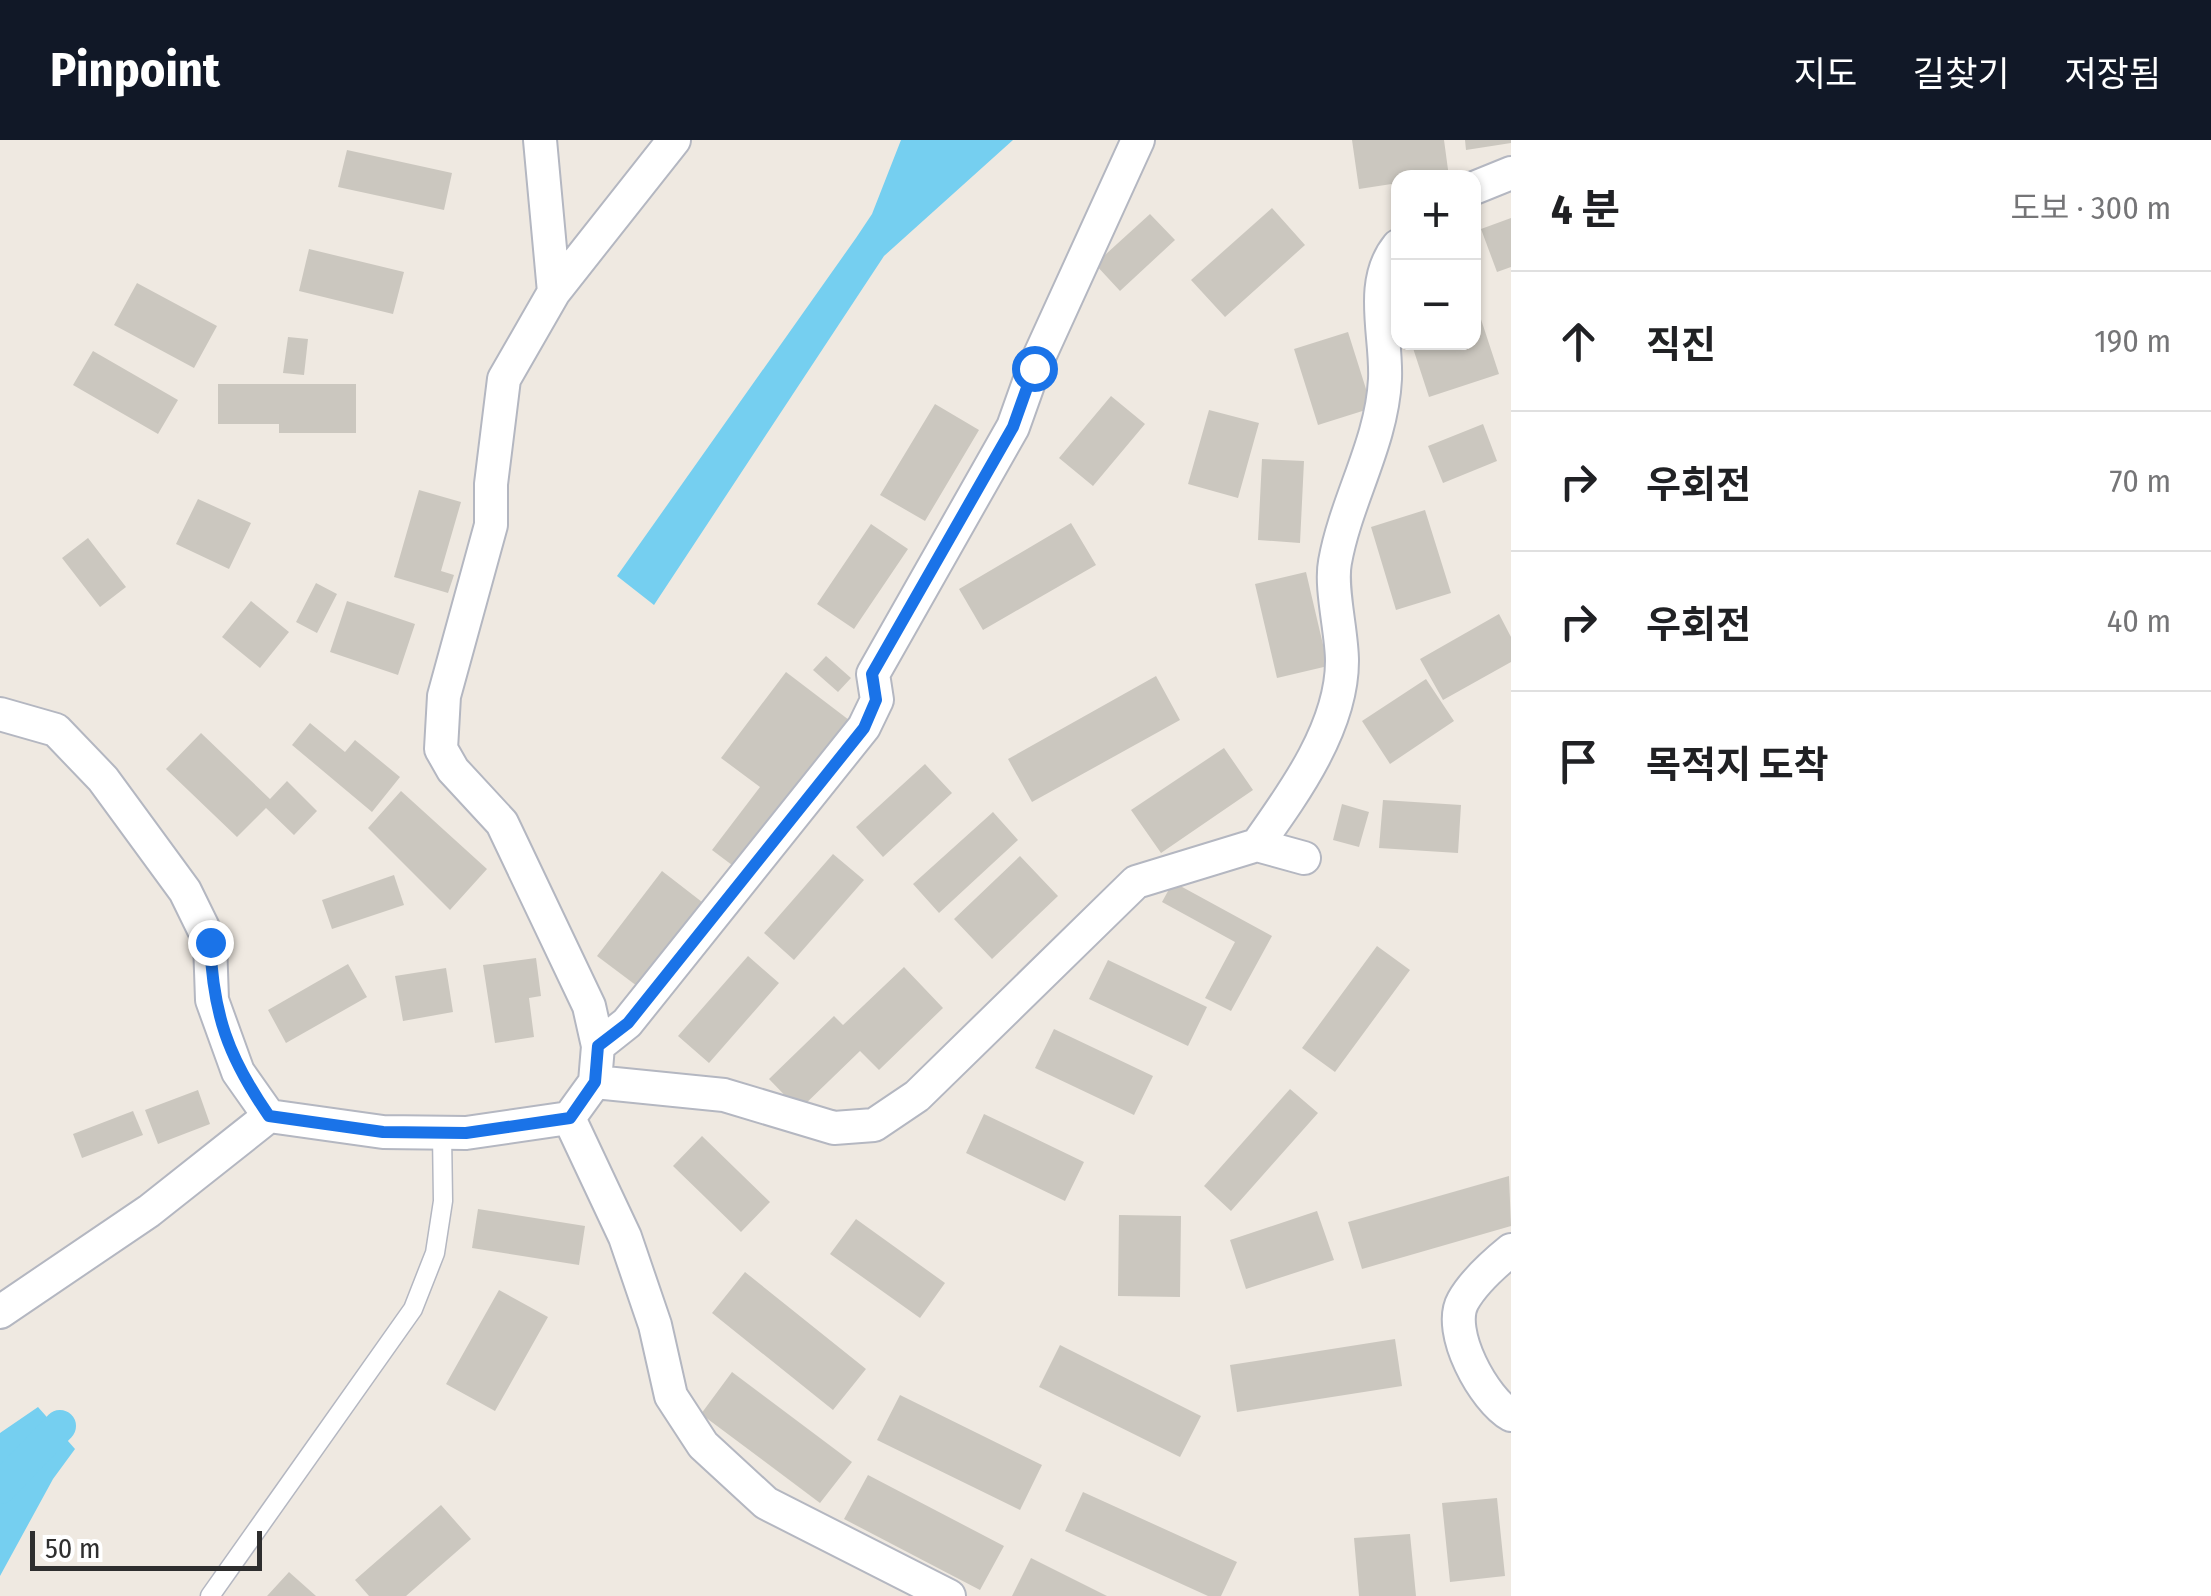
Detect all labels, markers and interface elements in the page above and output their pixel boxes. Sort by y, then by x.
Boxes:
text: Pinpoint [50,41,220,99]
text: 지도 [1793,53,1858,95]
text: 길찾기 [1913,53,2009,95]
text: 저장됨 [2064,53,2161,95]
map controls [1391,170,1481,350]
button: + [1391,170,1481,260]
text: 4 분 [1551,185,1620,235]
text: 도보 · 300 m [2010,189,2171,227]
button: − [1391,260,1481,350]
icon: ahead [1551,314,1606,369]
text: 직진 [1646,322,1716,368]
text: 190 m [2094,322,2171,360]
route start [1012,346,1058,392]
icon: right [1551,454,1606,509]
text: 우회전 [1646,462,1751,508]
text: 70 m [2110,462,2171,500]
icon: right [1551,594,1606,649]
text: 우회전 [1646,602,1751,648]
text: 40 m [2107,602,2171,640]
icon: arrive [1551,734,1606,789]
text: 목적지 도착 [1646,742,1829,788]
route end [188,920,234,966]
scale bar [30,1526,262,1570]
text: 50 m [45,1532,101,1565]

